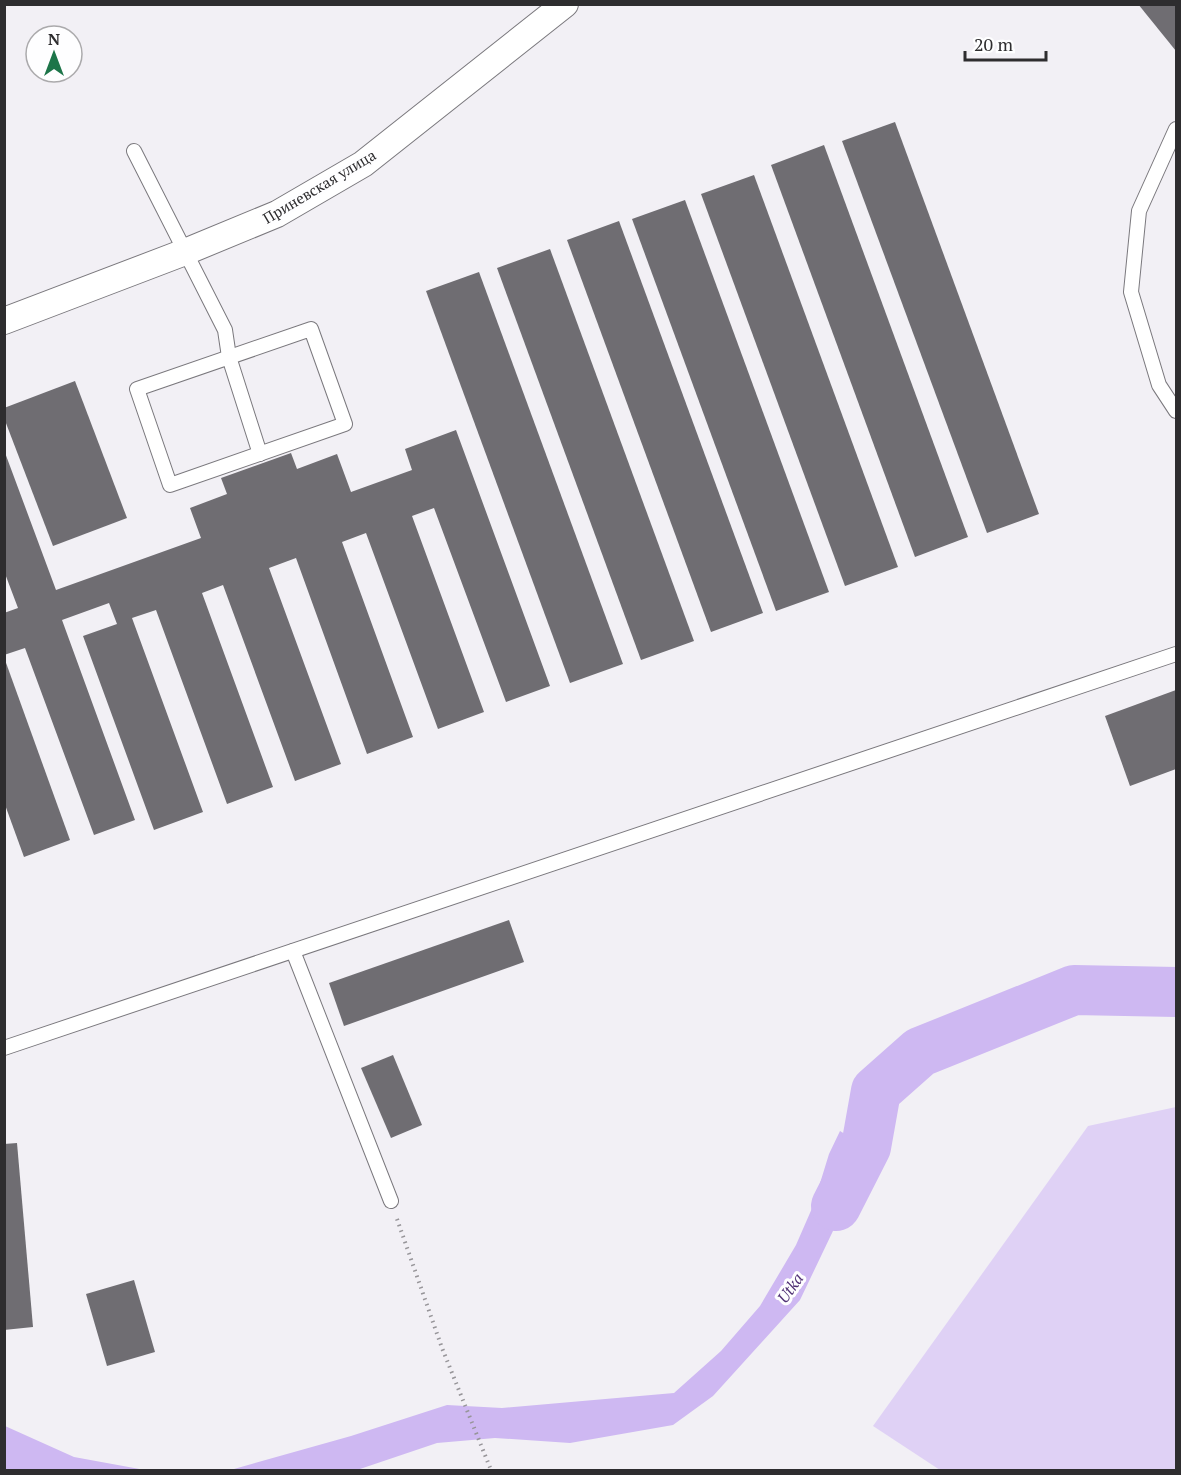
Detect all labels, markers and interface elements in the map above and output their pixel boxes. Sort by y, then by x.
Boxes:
north arrow [24,24,84,84]
scale bar [965,24,1046,62]
text: N [48,28,60,50]
text: 20 m [974,32,1014,56]
street label: Приневская улица [259,144,380,228]
water label: Utka [772,1269,808,1307]

